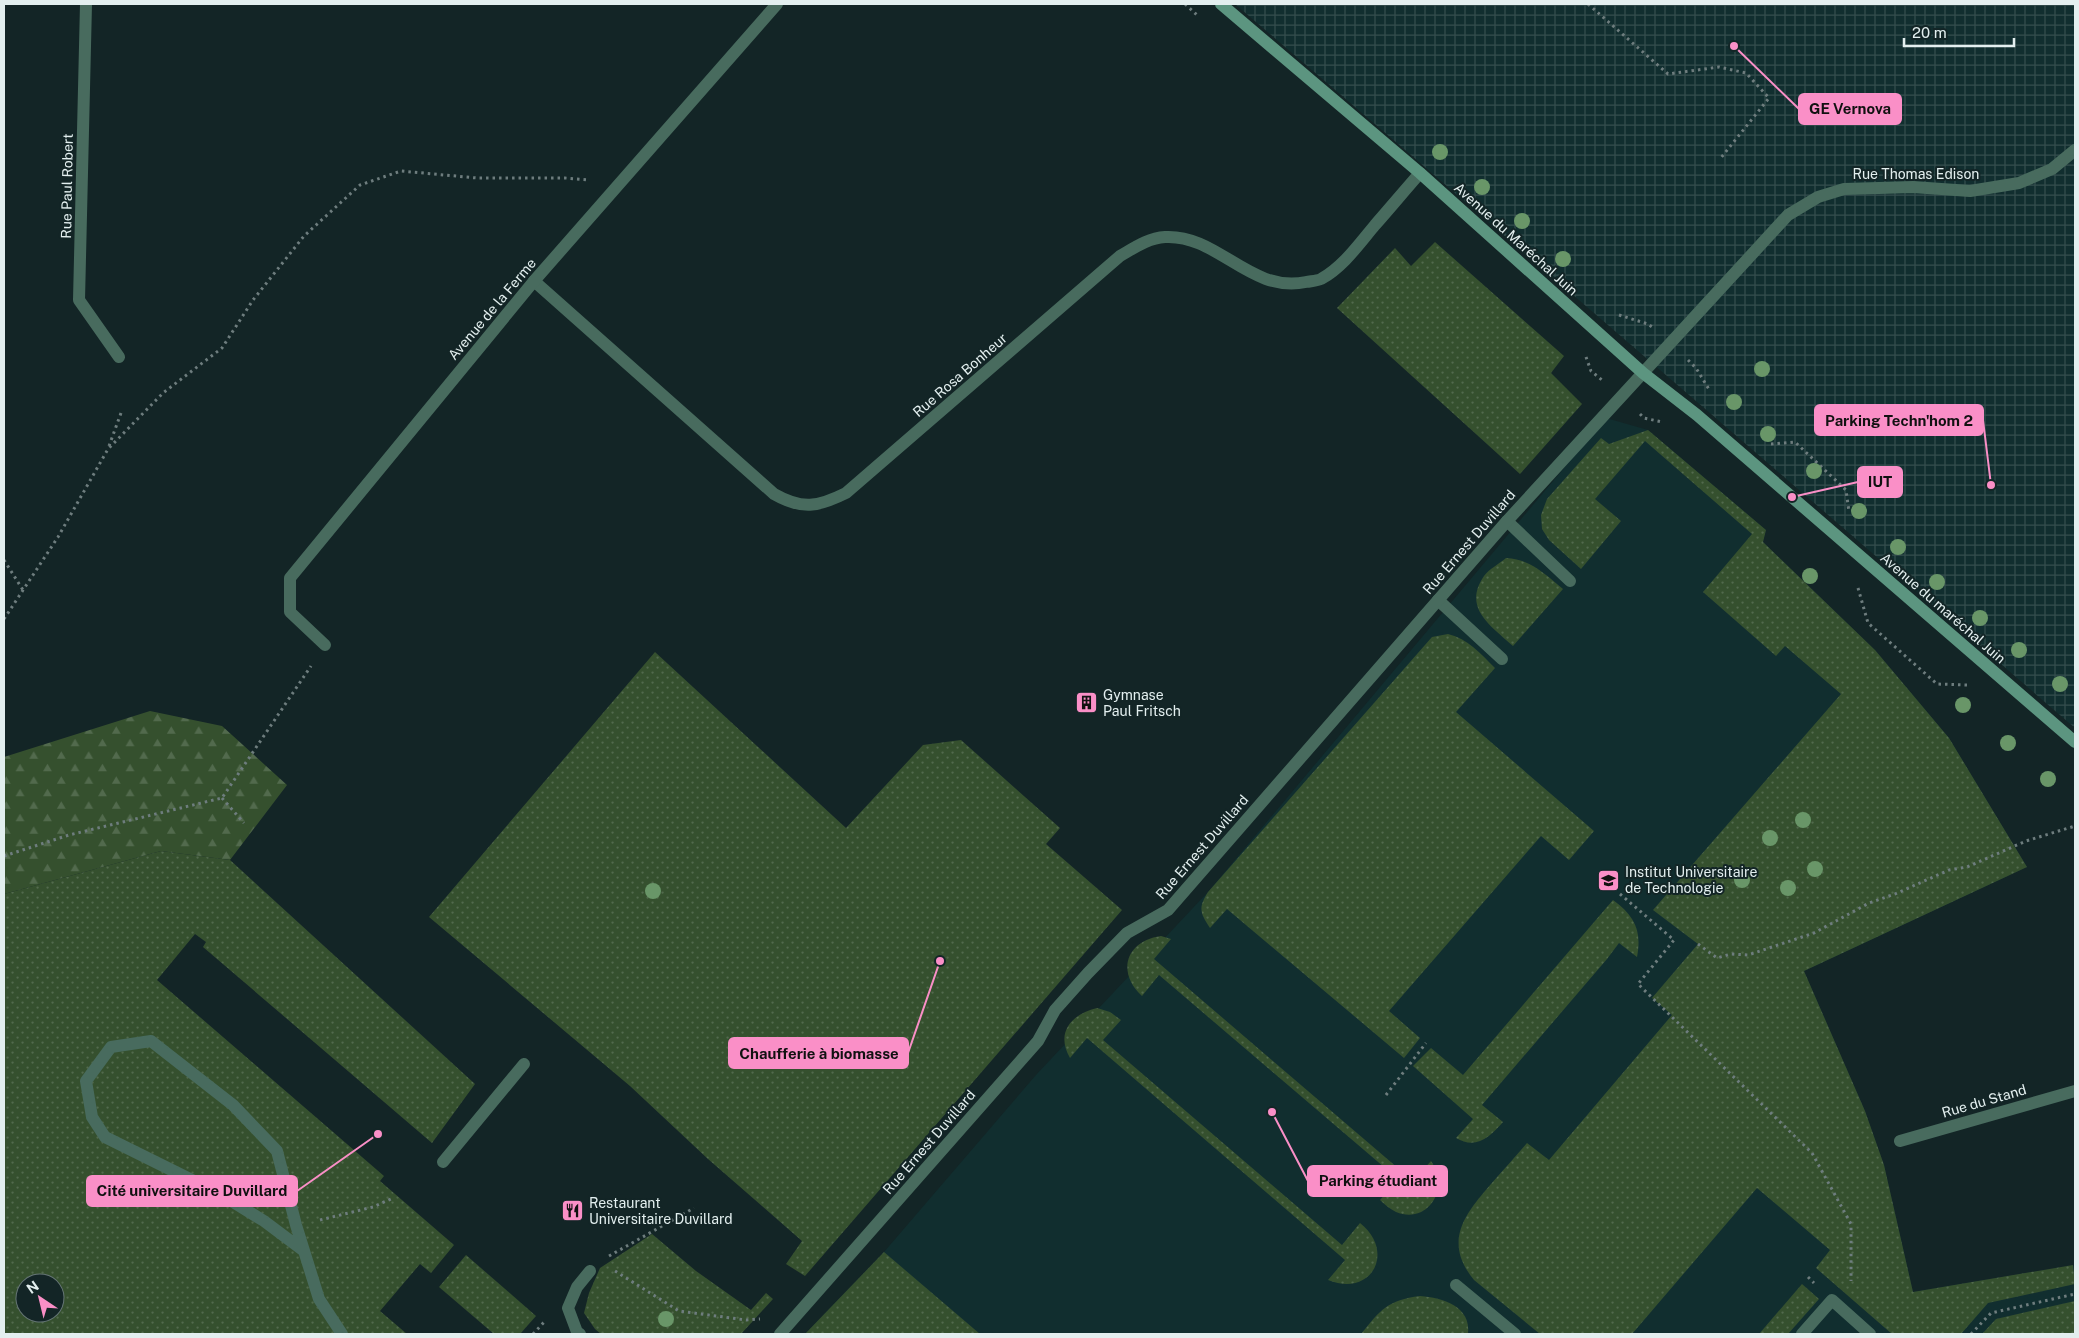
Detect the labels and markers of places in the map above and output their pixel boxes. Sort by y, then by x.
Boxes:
callout: GE Vernova [1799,94,1901,124]
callout: Parking Techn'hom 2 [1815,405,1983,435]
callout: IUT [1858,467,1902,497]
place label: Gymnase Paul Fritsch [1103,687,1181,719]
building icon: Gymnase Paul Fritsch [1075,691,1099,715]
place label: Institut Universitaire de Technologie [1625,864,1757,896]
school or university icon: Institut Universitaire de Technologie [1597,868,1621,892]
callout: Chaufferie à biomasse [729,1038,908,1068]
callout: Parking étudiant [1308,1166,1447,1196]
callout: Cité universitaire Duvillard [87,1176,297,1206]
place label: Restaurant Universitaire Duvillard [589,1195,733,1227]
restaurant icon: Restaurant Universitaire Duvillard [561,1199,585,1223]

